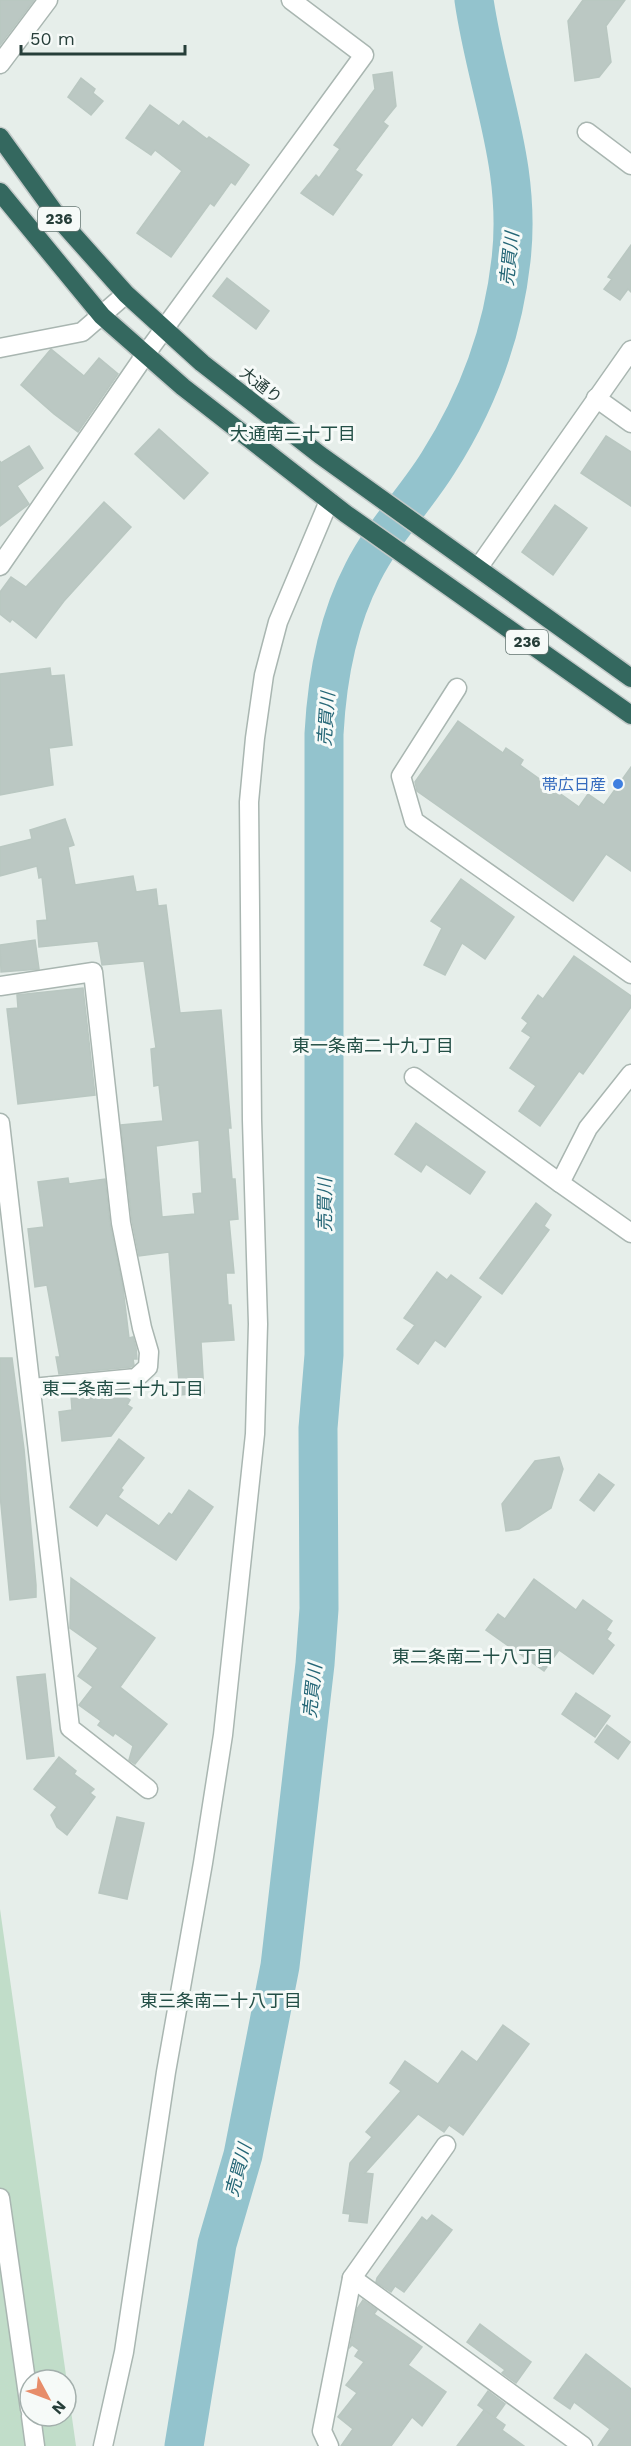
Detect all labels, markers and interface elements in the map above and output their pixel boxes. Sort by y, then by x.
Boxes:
scale bar [21,18,184,56]
text: 50 m [30,28,75,49]
road number: 236 [38,207,80,231]
water label: 売買川 [496,229,522,287]
street label: 大通り [236,363,286,407]
district label: 大通南三十丁目 [230,423,356,444]
road number: 236 [506,630,548,654]
water label: 売買川 [314,689,338,747]
place label: 帯広日産 [542,775,606,794]
marker: 帯広日産 [611,777,625,791]
district label: 東一条南二十九丁目 [292,1035,454,1056]
water label: 売買川 [314,1176,335,1232]
district label: 東二条南二十九丁目 [42,1378,204,1399]
district label: 東二条南二十八丁目 [392,1646,554,1667]
water label: 売買川 [299,1661,325,1719]
district label: 東三条南二十八丁目 [140,1990,302,2011]
water label: 売買川 [221,2139,256,2199]
north arrow [18,2368,78,2428]
text: N [48,2397,70,2418]

